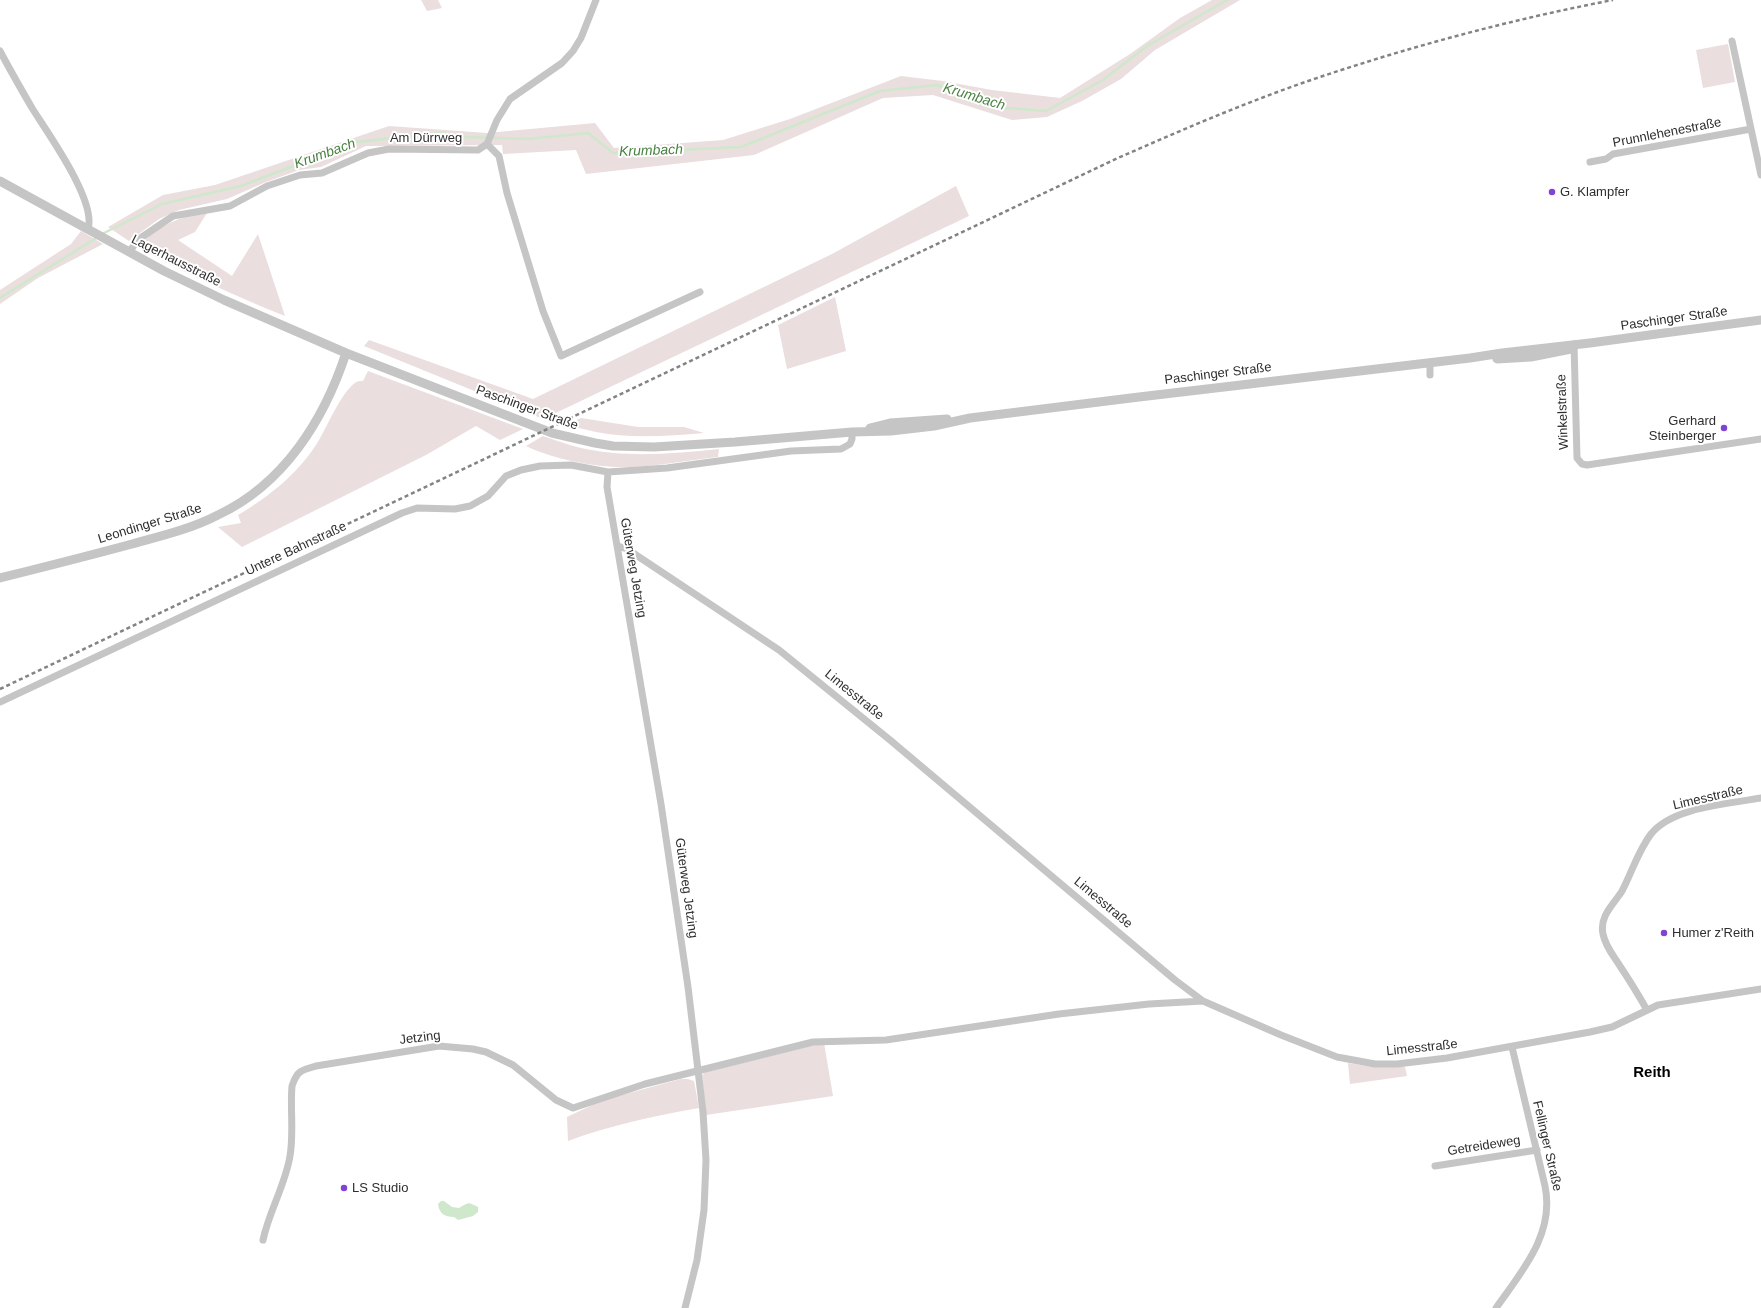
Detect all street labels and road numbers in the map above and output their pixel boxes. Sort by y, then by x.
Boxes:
street label: Prunnlehenestraße [1611,115,1723,151]
street label: Am Dürrweg [390,130,462,146]
street label: Lagerhausstraße [129,232,223,290]
street label: Paschinger Straße [1620,304,1728,334]
street label: Paschinger Straße [1164,360,1272,388]
street label: Winkelstraße [1554,374,1572,450]
street label: Paschinger Straße [474,382,580,434]
street label: Leondinger Straße [96,501,204,547]
street label: Güterweg Jetzing [617,517,649,619]
street label: Untere Bahnstraße [243,519,349,579]
street label: Limesstraße [821,666,887,724]
street label: Limesstraße [1671,782,1745,814]
street label: Güterweg Jetzing [671,837,701,939]
street label: Limesstraße [1071,874,1135,932]
street label: Jetzing [399,1028,441,1048]
street label: Limesstraße [1386,1037,1458,1059]
street label: Fellinger Straße [1529,1099,1565,1193]
street label: Getreideweg [1446,1133,1522,1159]

